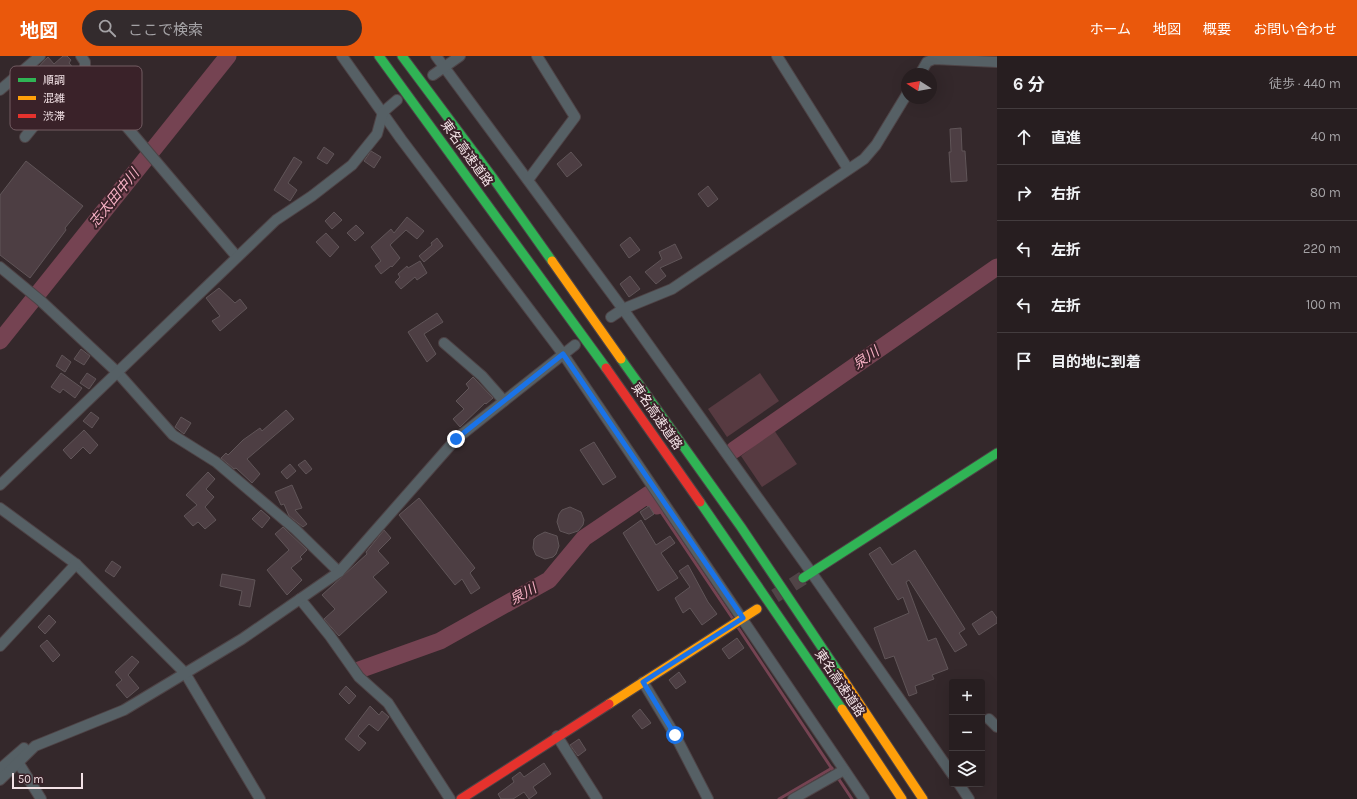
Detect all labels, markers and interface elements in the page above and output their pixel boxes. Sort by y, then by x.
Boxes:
search box [82,10,362,46]
icon: search [96,17,118,39]
text: 地図 [20,20,58,42]
text: ここで検索 [128,21,203,39]
text: ホーム [1089,21,1131,38]
text: 地図 [1153,21,1181,38]
text: 概要 [1203,21,1231,38]
text: お問い合わせ [1253,21,1337,38]
legend [10,66,142,130]
north arrow [901,68,937,104]
text: 順調 [43,74,65,87]
text: 6 分 [1013,74,1045,94]
text: 徒歩 · 440 m [1269,76,1341,91]
text: 混雑 [43,92,65,105]
text: 渋滞 [43,110,65,123]
street label: 東名高速道路 [438,117,496,189]
icon: ahead [1013,126,1035,148]
text: 直進 [1051,129,1081,147]
text: 40 m [1311,129,1341,144]
water label: 志太田中川 [85,164,144,231]
icon: right [1013,182,1035,204]
text: 右折 [1051,185,1081,203]
text: 80 m [1310,185,1341,200]
icon: left [1013,238,1035,260]
text: 左折 [1051,241,1081,259]
text: 220 m [1303,241,1341,256]
icon: left [1013,294,1035,316]
text: 左折 [1051,297,1081,315]
text: 100 m [1306,297,1341,312]
water label: 泉川 [850,342,884,373]
icon: arrive [1013,350,1035,372]
text: 目的地に到着 [1051,353,1141,371]
street label: 東名高速道路 [628,380,686,452]
route end [447,430,465,448]
water label: 泉川 [507,579,541,608]
street label: 東名高速道路 [812,646,868,720]
map controls [949,679,985,787]
button: + [949,679,985,715]
button: − [949,715,985,751]
route start [666,726,684,744]
button: layers [949,751,985,787]
scale bar [12,771,83,790]
text: 50 m [18,773,44,786]

